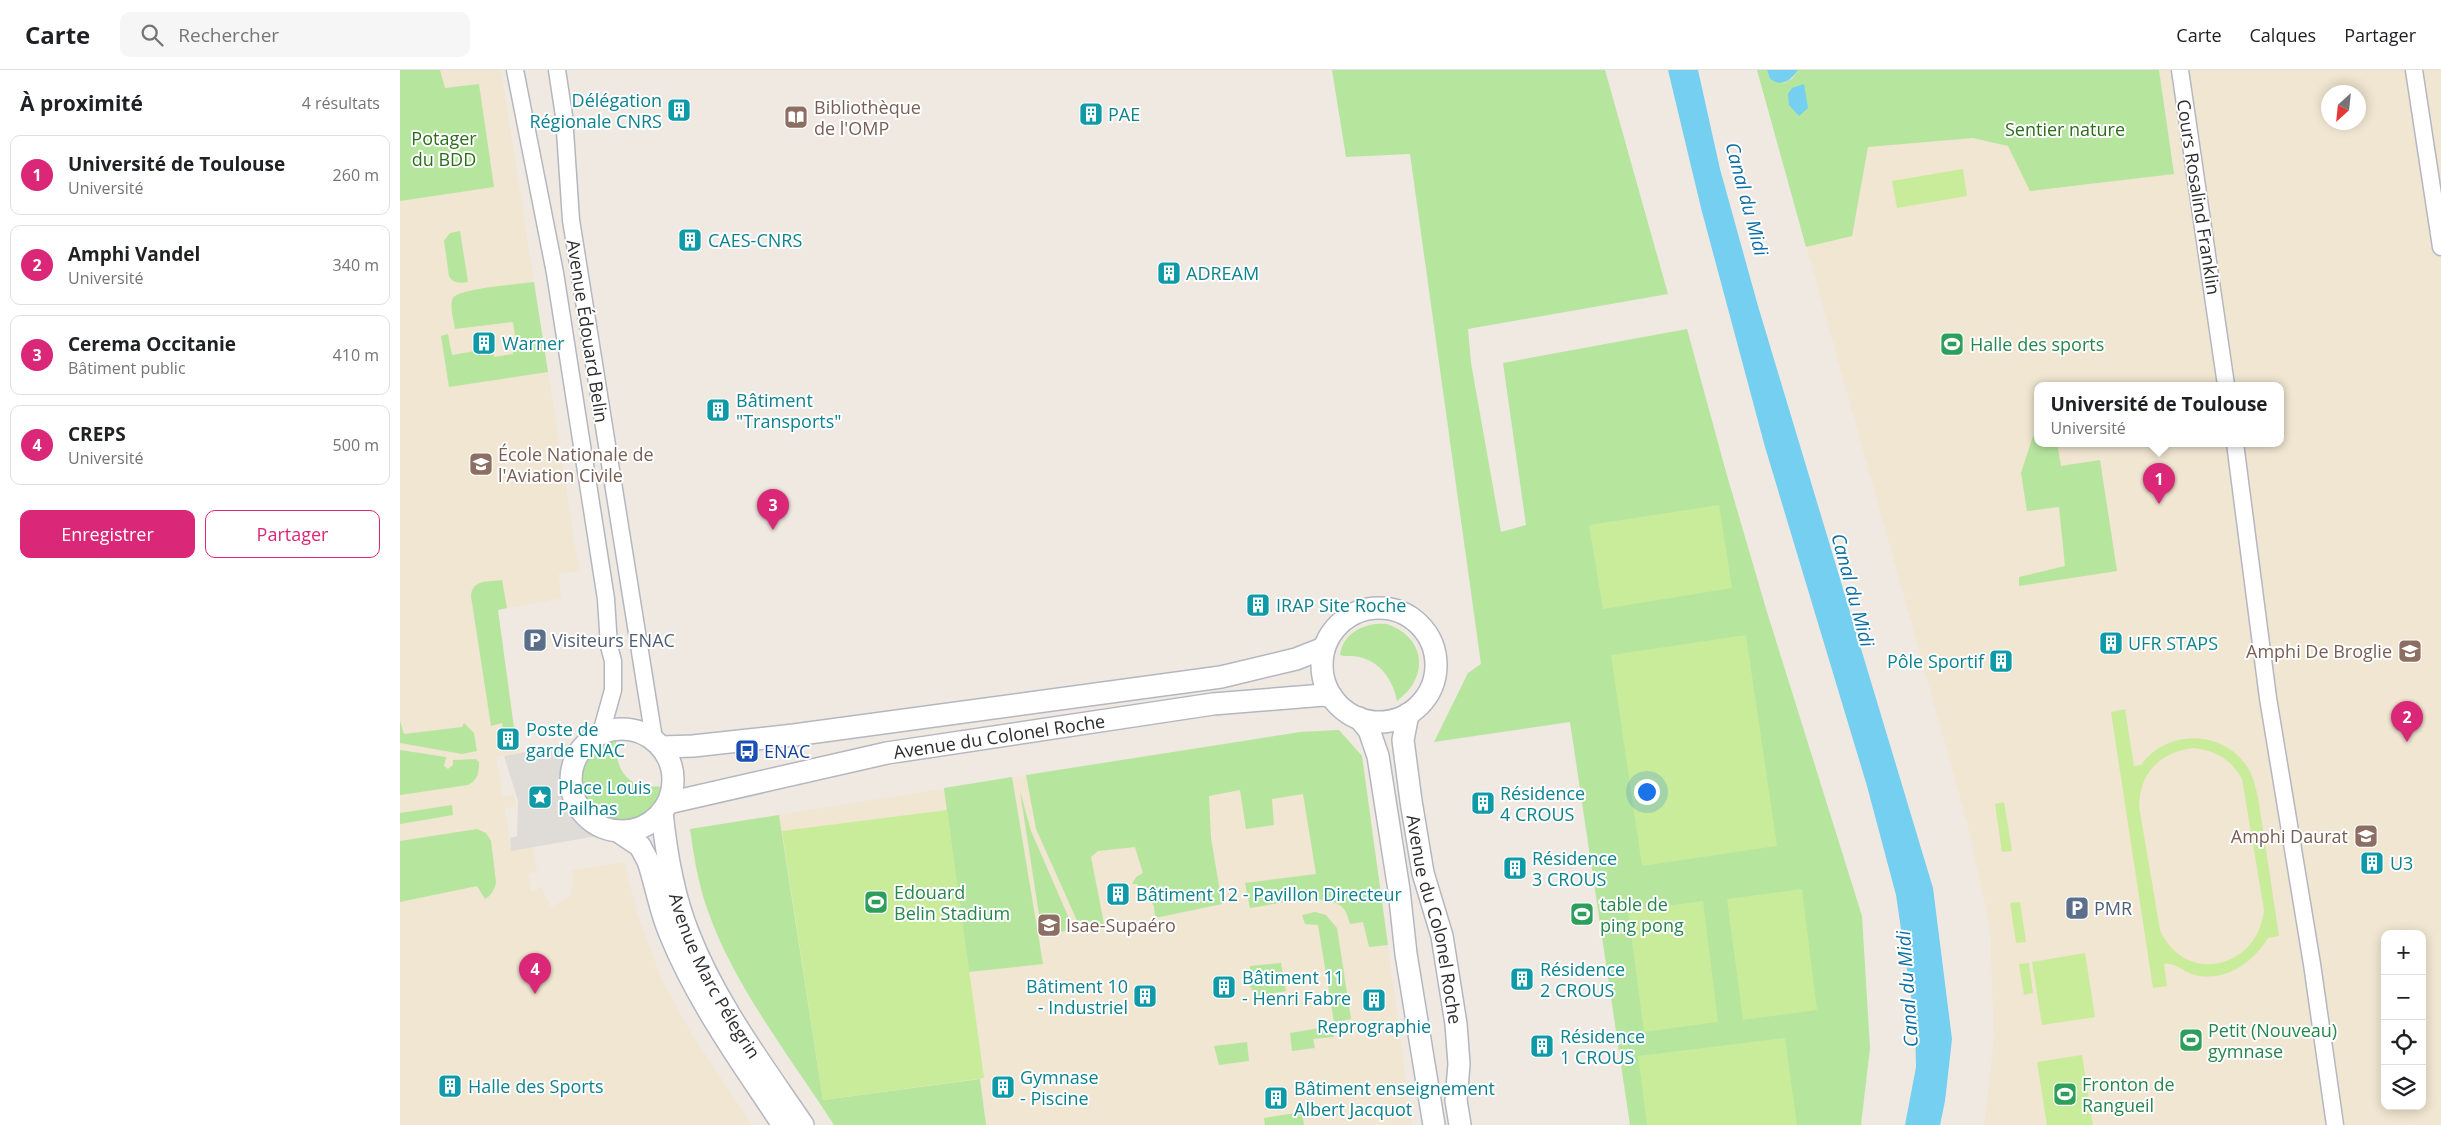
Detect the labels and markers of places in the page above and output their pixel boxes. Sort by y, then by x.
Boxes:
place label: Délégation Régionale CNRS [529,88,662,133]
place label: Bibliothèque de l'OMP [814,95,921,140]
building icon: Délégation Régionale CNRS [666,97,692,123]
building icon: PAE [1078,101,1104,127]
place label: PAE [1108,102,1140,126]
library icon: Bibliothèque de l'OMP [783,104,809,130]
building icon: CAES-CNRS [677,227,703,253]
place label: CAES-CNRS [708,228,802,252]
building icon: ADREAM [1156,260,1182,286]
place label: ADREAM [1186,261,1259,285]
building icon: Warner [471,330,497,356]
place label: Warner [502,331,565,355]
sports icon: Halle des sports [1939,331,1965,357]
place label: Halle des sports [1970,332,2104,356]
place label: Bâtiment "Transports" [736,388,841,433]
building icon: Bâtiment "Transports" [705,397,731,423]
place label: École Nationale de l'Aviation Civile [498,442,654,487]
school or university icon: École Nationale de l'Aviation Civile [468,451,494,477]
pin: 1 [2143,463,2175,504]
pin: 3 [757,489,789,530]
building icon: IRAP Site Roche [1245,592,1271,618]
place label: IRAP Site Roche [1276,593,1406,617]
parking icon: Visiteurs ENAC [522,627,548,653]
place label: Visiteurs ENAC [552,628,675,652]
building icon: UFR STAPS [2098,630,2124,656]
place label: UFR STAPS [2128,631,2218,655]
school or university icon: Amphi De Broglie [2397,638,2423,664]
place label: Amphi De Broglie [2246,639,2392,663]
building icon: Pôle Sportif [1988,648,2014,674]
place label: Pôle Sportif [1887,649,1985,673]
pin: 2 [2391,701,2423,742]
place label: Poste de garde ENAC [526,717,625,762]
building icon: Poste de garde ENAC [495,726,521,752]
bus stop icon: ENAC [734,738,760,764]
place label: ENAC [764,739,810,763]
place label: Place Louis Pailhas [558,775,651,820]
place label: Résidence 4 CROUS [1500,781,1585,826]
place icon: Place Louis Pailhas [527,784,553,810]
building icon: Résidence 4 CROUS [1470,790,1496,816]
school or university icon: Amphi Daurat [2353,823,2379,849]
place label: Amphi Daurat [2231,824,2348,848]
place label: Résidence 3 CROUS [1532,846,1617,891]
building icon: U3 [2359,850,2385,876]
place label: U3 [2390,851,2413,875]
building icon: Résidence 3 CROUS [1502,855,1528,881]
place label: Edouard Belin Stadium [894,880,1010,925]
building icon: Bâtiment 12 - Pavillon Directeur [1105,881,1131,907]
place label: Bâtiment 12 - Pavillon Directeur [1136,882,1402,906]
sports icon: Edouard Belin Stadium [863,889,889,915]
place label: table de ping pong [1600,892,1684,937]
parking icon: PMR [2064,895,2090,921]
place label: PMR [2094,896,2132,920]
sports icon: table de ping pong [1569,901,1595,927]
school or university icon: Isae-Supaéro [1036,912,1062,938]
place label: Isae-Supaéro [1066,913,1176,937]
pin: 4 [519,953,551,994]
place label: Résidence 2 CROUS [1540,957,1625,1002]
place label: Bâtiment 11 - Henri Fabre [1242,965,1351,1010]
building icon: Résidence 2 CROUS [1509,966,1535,992]
place label: Bâtiment 10 - Industriel [1026,974,1128,1019]
building icon: Bâtiment 11 - Henri Fabre [1211,974,1237,1000]
building icon: Bâtiment 10 - Industriel [1132,983,1158,1009]
building icon: Reprographie [1361,987,1387,1013]
place label: Reprographie [1317,1014,1431,1038]
place label: Petit (Nouveau) gymnase [2208,1018,2337,1063]
place label: Résidence 1 CROUS [1560,1024,1645,1069]
sports icon: Petit (Nouveau) gymnase [2178,1027,2204,1053]
building icon: Résidence 1 CROUS [1529,1033,1555,1059]
place label: Gymnase - Piscine [1020,1065,1099,1110]
place label: Fronton de Rangueil [2082,1072,2175,1117]
building icon: Halle des Sports [437,1073,463,1099]
place label: Halle des Sports [468,1074,604,1098]
building icon: Gymnase - Piscine [990,1074,1016,1100]
place label: Bâtiment enseignement Albert Jacquot [1294,1076,1495,1121]
sports icon: Fronton de Rangueil [2052,1081,2078,1107]
building icon: Bâtiment enseignement Albert Jacquot [1263,1085,1289,1111]

